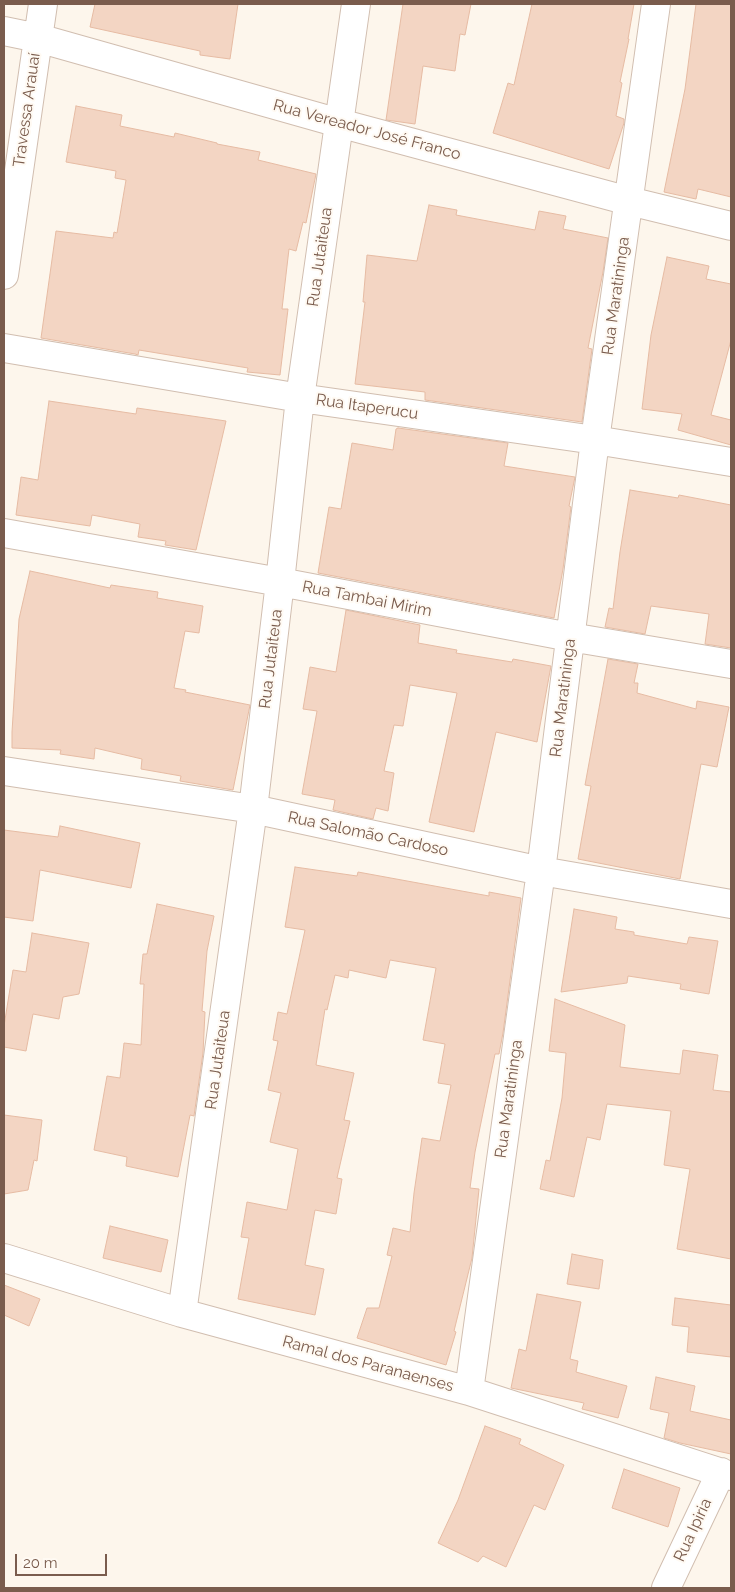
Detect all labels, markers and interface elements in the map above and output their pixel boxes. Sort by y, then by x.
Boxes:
street label: Travessa Arauaí [9,52,45,168]
street label: Rua Vereador José Franco [271,96,463,164]
street label: Rua Jutaiteua [304,206,336,308]
street label: Rua Maratininga [598,236,634,356]
street label: Rua Itaperucu [315,390,419,424]
street label: Rua Tambai Mirim [301,577,433,621]
street label: Rua Jutaiteua [255,608,287,710]
street label: Rua Maratininga [546,638,580,758]
street label: Rua Salomão Cardoso [286,808,450,860]
street label: Rua Jutaiteua [202,1009,234,1111]
street label: Rua Maratininga [491,1039,527,1159]
street label: Ramal dos Paranaenses [280,1332,456,1396]
street label: Rua Ipiria [670,1495,716,1565]
scale bar [18,1544,110,1576]
text: 20 m [23,1554,58,1572]

